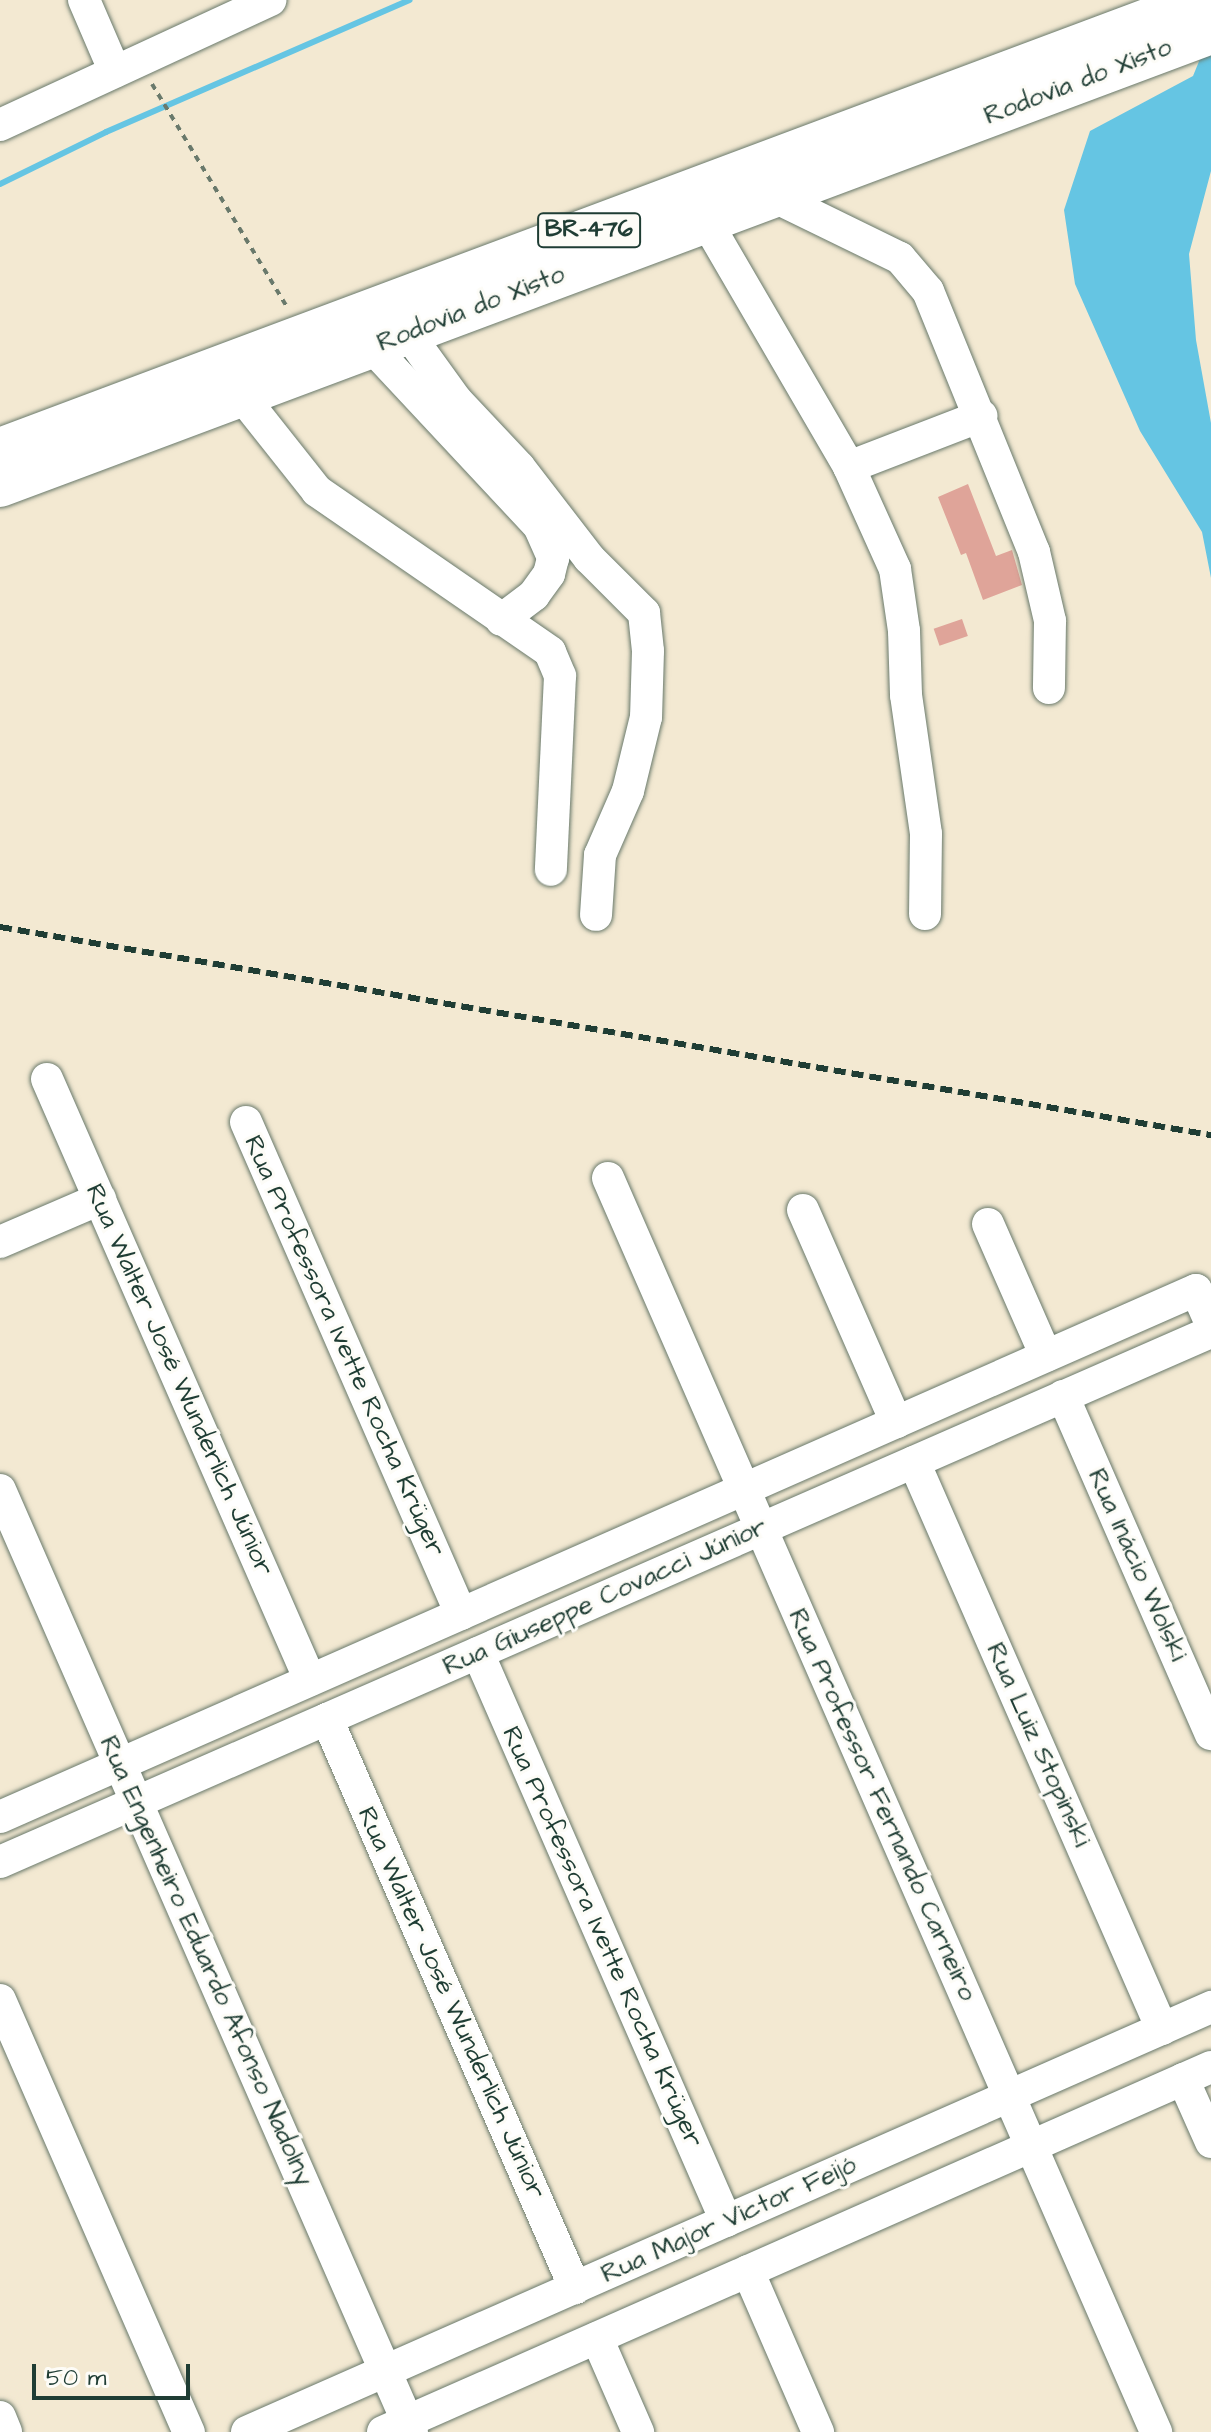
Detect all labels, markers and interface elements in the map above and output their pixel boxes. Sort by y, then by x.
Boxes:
street label: Rodovia do Xisto [980,32,1176,132]
road number: BR-476 [537,210,641,250]
street label: Rodovia do Xisto [373,259,569,359]
street label: Rua Professora Ivette Rocha Krüger [237,1131,451,1561]
street label: Rua Walter José Wunderlich Júnior [78,1179,280,1581]
street label: Rua Inácio Wolski [1081,1464,1193,1666]
street label: Rua Giuseppe Covacci Júnior [438,1511,772,1683]
street label: Rua Professor Fernando Carneiro [781,1604,983,2006]
street label: Rua Luiz Stopinski [979,1638,1097,1852]
street label: Rua Professora Ivette Rocha Krüger [495,1722,709,2152]
street label: Rua Engenheiro Eduardo Afonso Nadolny [92,1731,320,2191]
street label: Rua Walter José Wunderlich Júnior [350,1802,552,2204]
street label: Rua Major Victor Feijó [597,2150,861,2290]
scale bar [36,2348,194,2398]
text: 50 m [46,2361,106,2395]

